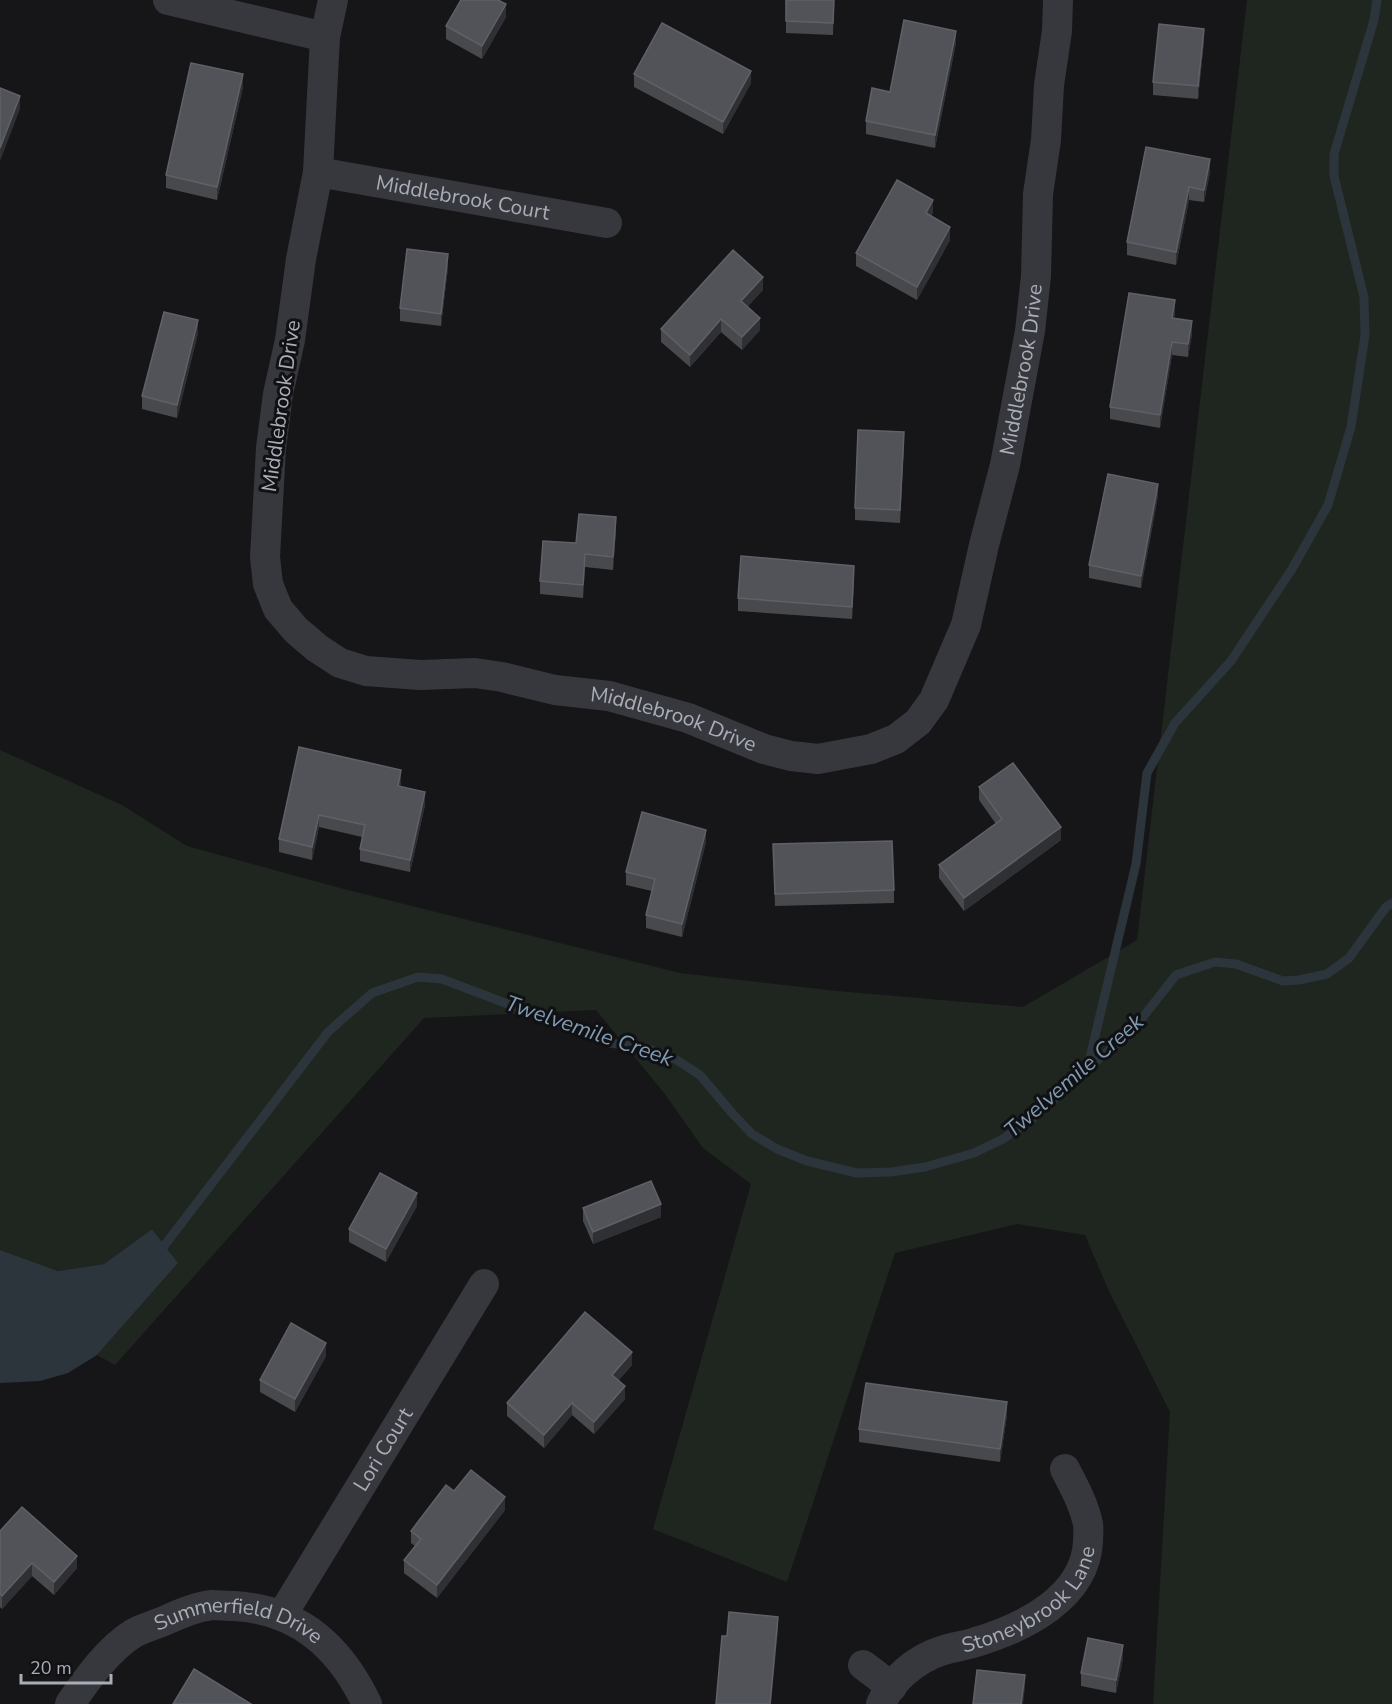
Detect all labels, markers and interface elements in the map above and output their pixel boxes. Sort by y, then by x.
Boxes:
street label: Middlebrook Court [374,168,552,227]
street label: Middlebrook Drive [993,282,1049,458]
street label: Middlebrook Drive [255,318,307,494]
street label: Middlebrook Drive [589,680,761,758]
water label: Twelvemile Creek [501,988,678,1074]
water label: Twelvemile Creek [998,1006,1151,1145]
street label: Lori Court [347,1402,420,1496]
street label: Stoneybrook Lane [959,1544,1102,1659]
street label: Summerfield Drive [150,1591,329,1650]
scale bar [21,1647,111,1685]
text: 20 m [30,1656,72,1680]

